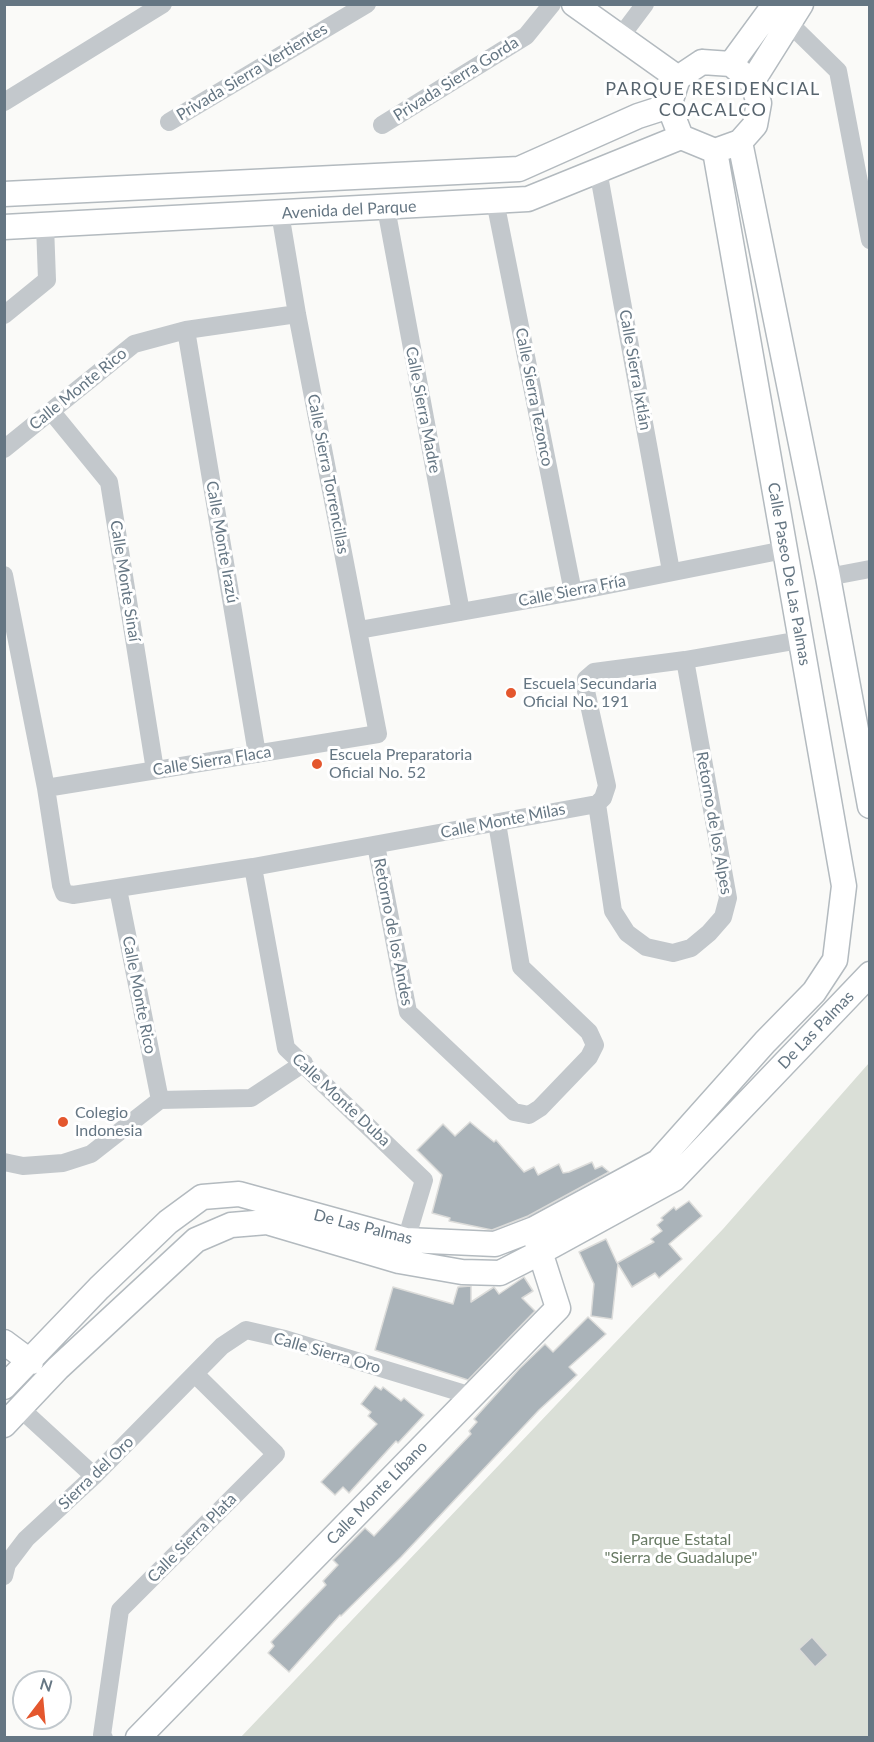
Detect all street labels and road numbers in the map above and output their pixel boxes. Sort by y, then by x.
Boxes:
street label: Privada Sierra Vertientes [173,19,331,125]
street label: Privada Sierra Gorda [390,33,522,125]
street label: Avenida del Parque [281,197,417,223]
street label: Calle Sierra Ixtlán [615,308,655,432]
street label: Calle Sierra Tezonco [511,326,557,468]
street label: Calle Monte Rico [25,344,131,434]
street label: Calle Sierra Madre [401,345,445,475]
street label: Calle Sierra Torrencillas [303,392,353,556]
street label: Calle Monte Irazú [202,479,242,605]
street label: Calle Paseo De Las Palmas [763,481,815,667]
street label: Calle Monte Sinaí [106,519,144,643]
street label: Calle Sierra Fría [517,571,627,611]
street label: Calle Sierra Flaca [152,742,272,780]
street label: Retorno de los Alpes [692,750,736,896]
street label: Calle Monte Milas [439,799,567,843]
street label: Retorno de los Andes [369,857,417,1007]
street label: Calle Monte Rico [118,934,160,1056]
street label: De Las Palmas [774,987,858,1073]
street label: Calle Monte Duba [288,1050,394,1150]
street label: De Las Palmas [312,1205,414,1249]
street label: Calle Sierra Oro [271,1329,383,1377]
street label: Sierra del Oro [54,1432,138,1514]
street label: Calle Monte Líbano [323,1437,431,1549]
street label: Calle Sierra Plata [143,1489,241,1587]

